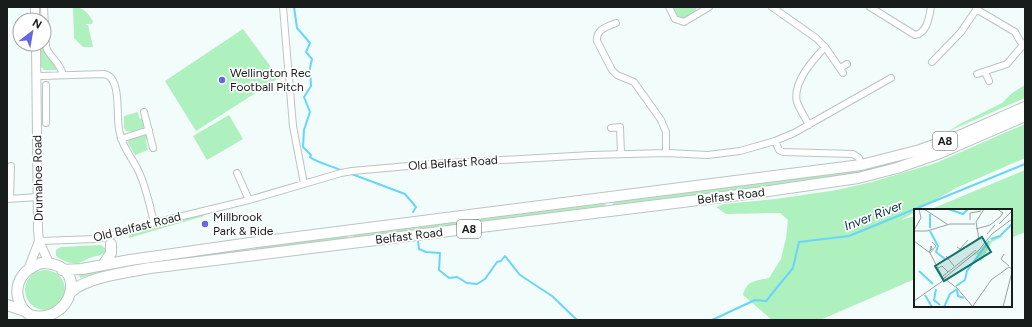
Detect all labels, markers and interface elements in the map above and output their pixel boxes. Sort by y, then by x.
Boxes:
north arrow [12,12,52,52]
text: N [30,16,44,32]
place label: Wellington Rec Football Pitch [230,66,312,94]
marker: Wellington Rec Football Pitch [217,75,227,85]
road number: A8 [933,132,957,150]
street label: Drumahoe Road [30,135,46,221]
street label: Old Belfast Road [408,153,498,173]
street label: Belfast Road [697,185,765,207]
water label: Inver River [842,197,905,233]
street label: Old Belfast Road [92,209,182,245]
inset map [914,209,1012,307]
place label: Millbrook Park & Ride [213,210,274,238]
marker: Millbrook Park & Ride [200,219,210,229]
road number: A8 [457,220,481,238]
street label: Belfast Road [375,225,443,247]

